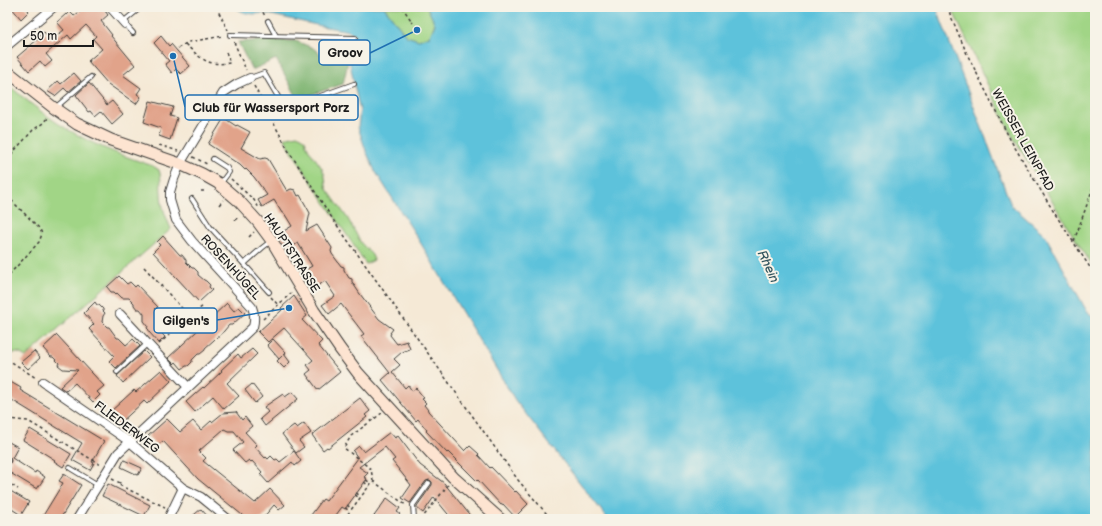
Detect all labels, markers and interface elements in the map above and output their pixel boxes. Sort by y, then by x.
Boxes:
scale bar [24,22,93,48]
text: 50 m [30,29,57,44]
callout: Groov [319,40,370,65]
text: Groov [327,45,363,61]
street label: WEISSER LEINPFAD [988,87,1057,194]
callout: Club für Wassersport Porz [185,95,358,120]
text: Club für Wassersport Porz [193,100,350,116]
street label: HAUPTSTRASSE [260,211,323,296]
street label: ROSENHÜGEL [197,231,265,303]
water label: Rhein [754,248,783,285]
callout: Gilgen's [154,308,217,333]
text: Gilgen's [163,313,209,329]
street label: FLIEDERWEG [91,398,162,457]

